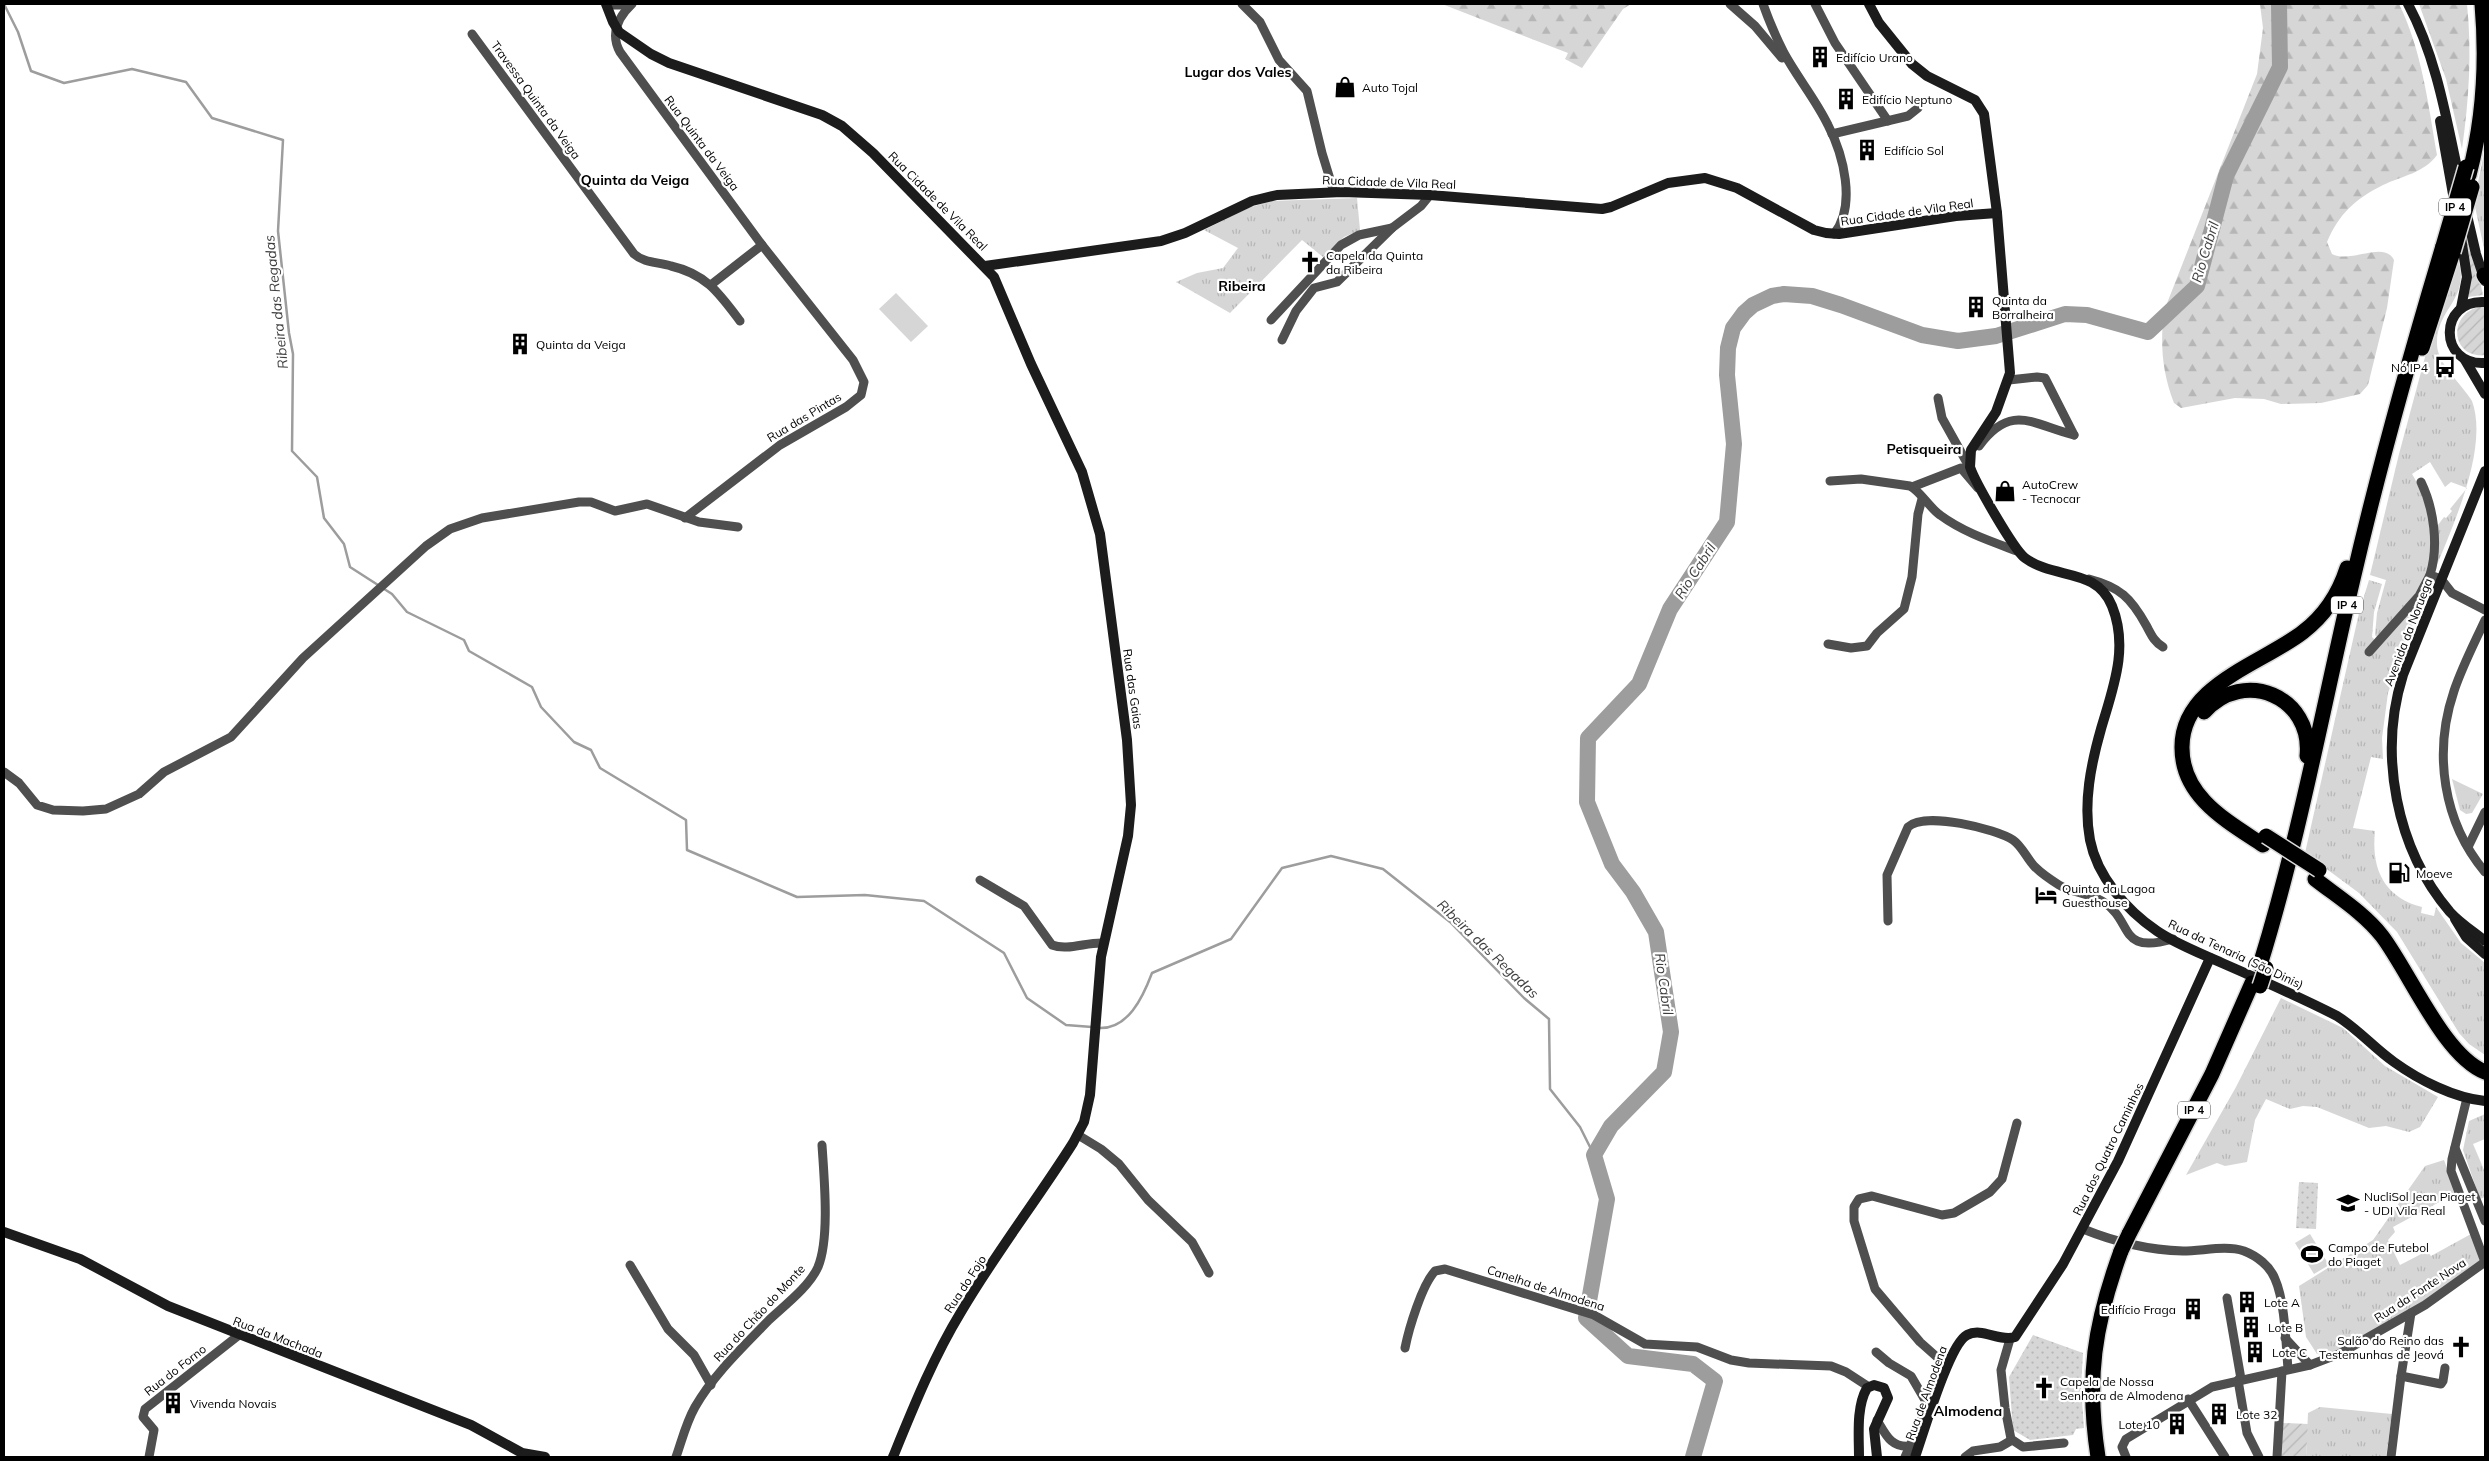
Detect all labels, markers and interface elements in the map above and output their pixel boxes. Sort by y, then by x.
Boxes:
street label: Travessa Quinta da Veiga [488,38,584,162]
building icon: Edifício Urano [1807,44,1833,70]
place label: Edifício Urano [1836,50,1913,65]
district label: Lugar dos Vales [1185,63,1291,81]
shop icon: Auto Tojal [1332,74,1358,100]
place label: Auto Tojal [1362,80,1418,95]
building icon: Edifício Neptuno [1833,86,1859,112]
street label: Rua Quinta da Veiga [661,92,743,194]
place label: Edifício Neptuno [1862,92,1953,107]
building icon: Edifício Sol [1854,137,1880,163]
place label: Edifício Sol [1884,143,1944,158]
street label: Rua Cidade de Vila Real [885,148,991,254]
district label: Quinta da Veiga [581,171,689,189]
street label: Rua Cidade de Vila Real [1322,172,1456,192]
street label: Rua Cidade de Vila Real [1840,195,1974,229]
road number: IP 4 [2439,198,2471,216]
water label: Rio Cabril [2187,219,2223,285]
water label: Ribeira das Regadas [260,234,292,370]
place label: Capela da Quinta da Ribeira [1326,248,1423,277]
church icon: Capela da Quinta da Ribeira [1297,249,1323,275]
district label: Ribeira [1218,277,1266,295]
place label: Quinta da Borralheira [1992,293,2054,322]
building icon: Quinta da Borralheira [1963,294,1989,320]
building icon: Quinta da Veiga [507,331,533,357]
place label: Quinta da Veiga [536,337,626,352]
bus stop icon: Nó IP4 [2432,354,2458,380]
place label: Nó IP4 [2391,360,2428,375]
street label: Rua das Pintas [764,389,844,445]
district label: Petisqueira [1886,440,1962,458]
place label: AutoCrew - Tecnocar [2022,477,2081,506]
shop icon: AutoCrew - Tecnocar [1992,478,2018,504]
water label: Rio Cabril [1670,539,1720,602]
street label: Avenida da Noruega [2381,576,2435,688]
road number: IP 4 [2331,596,2363,614]
street label: Rua das Gaias [1120,648,1146,730]
fuel station icon: Moeve [2386,860,2412,886]
place label: Moeve [2416,866,2452,881]
place label: Quinta da Lagoa Guesthouse [2062,881,2155,910]
hotel icon: Quinta da Lagoa Guesthouse [2033,882,2059,908]
water label: Ribeira das Regadas [1433,896,1543,1002]
street label: Rua da Tenaria (São Dinis) [2166,916,2306,992]
water label: Rio Cabril [1651,952,1677,1017]
street label: Rua dos Quatro Caminhos [2069,1080,2147,1218]
road number: IP 4 [2178,1102,2210,1118]
place label: NucliSol Jean Piaget - UDI Vila Real [2364,1189,2476,1218]
school or university icon: NucliSol Jean Piaget - UDI Vila Real [2335,1190,2361,1216]
place label: Campo de Futebol do Piaget [2328,1240,2429,1269]
sports icon: Campo de Futebol do Piaget [2299,1241,2325,1267]
street label: Rua do Fojo [941,1252,989,1316]
street label: Rua da Fonte Nova [2371,1255,2469,1325]
street label: Rua do Chão do Monte [710,1261,808,1365]
street label: Canelha de Almodena [1485,1262,1607,1314]
building icon: Lote A [2234,1289,2260,1315]
place label: Lote A [2264,1295,2300,1310]
building icon: Edifício Fraga [2180,1296,2206,1322]
place label: Edifício Fraga [2101,1302,2176,1317]
street label: Rua da Machada [231,1313,325,1361]
building icon: Lote B [2238,1314,2264,1340]
place label: Lote B [2268,1320,2303,1335]
place label: Salão do Reino das Testemunhas de Jeová [2319,1333,2444,1362]
church icon: Salão do Reino das Testemunhas de Jeová [2448,1334,2474,1360]
building icon: Lote C [2242,1339,2268,1365]
street label: Rua do Forno [141,1341,209,1399]
street label: Rua de Almodena [1902,1344,1950,1442]
place label: Lote C [2272,1345,2307,1360]
place label: Capela de Nossa Senhora de Almodena [2060,1374,2183,1403]
church icon: Capela de Nossa Senhora de Almodena [2031,1375,2057,1401]
building icon: Vivenda Novais [160,1390,186,1416]
place label: Vivenda Novais [190,1396,277,1411]
building icon: Lote 32 [2206,1401,2232,1427]
district label: Almodena [1934,1402,2002,1420]
place label: Lote 32 [2236,1407,2277,1422]
building icon: Lote 10 [2164,1411,2190,1437]
place label: Lote 10 [2119,1417,2160,1432]

